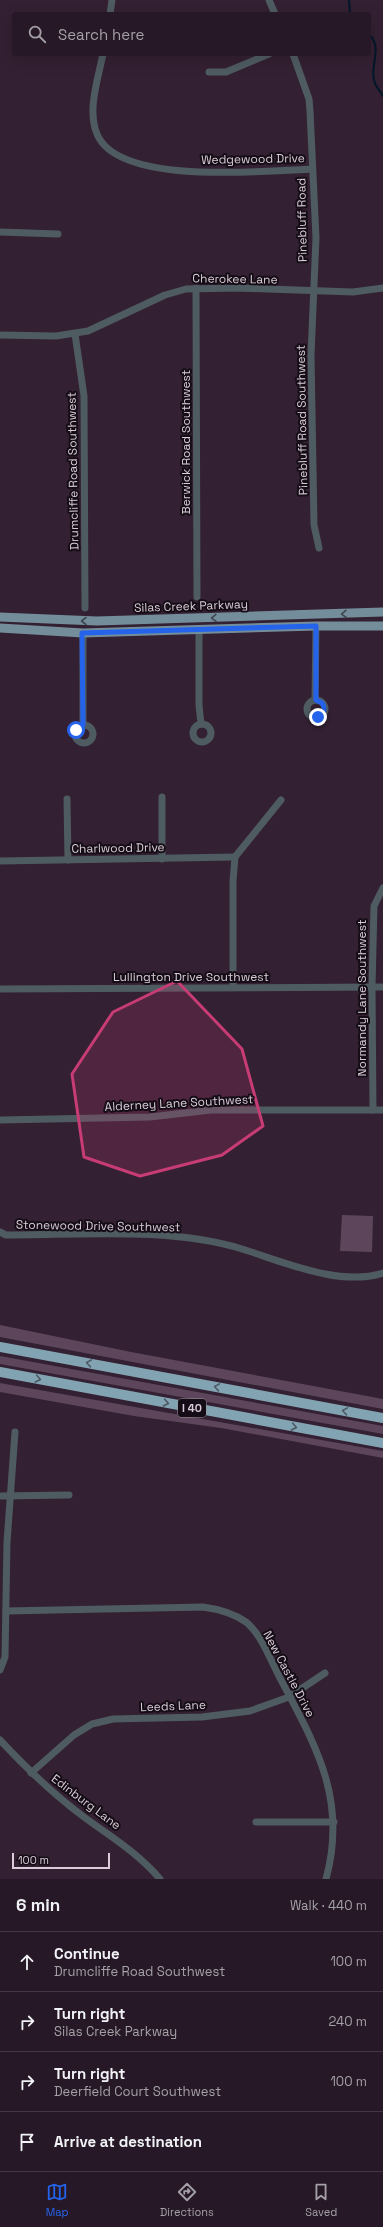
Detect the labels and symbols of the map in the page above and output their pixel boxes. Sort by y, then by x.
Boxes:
street label: Wedgewood Drive [201,150,305,168]
street label: Pinebluff Road [293,178,311,262]
street label: Cherokee Lane [192,270,278,288]
street label: Pinebluff Road Southwest [293,345,311,495]
street label: Berwick Road Southwest [178,370,194,514]
street label: Drumcliffe Road Southwest [64,392,82,550]
street label: Silas Creek Parkway [134,596,248,616]
one-way arrow [341,609,347,618]
one-way arrow [211,613,217,622]
one-way arrow [81,617,87,625]
route end [309,708,327,726]
route start [67,721,85,739]
street label: Charlwood Drive [71,839,165,857]
street label: Normandy Lane Southwest [354,920,370,1076]
street label: Lullington Drive Southwest [113,969,269,985]
street label: Alderney Lane Southwest [104,1091,254,1115]
street label: Stonewood Drive Southwest [16,1217,180,1235]
one-way arrow [86,1360,92,1368]
one-way arrow [35,1374,41,1383]
one-way arrow [214,1383,220,1392]
one-way arrow [163,1398,169,1407]
road number: I 40 [178,1399,206,1417]
one-way arrow [342,1407,348,1415]
one-way arrow [291,1422,297,1430]
street label: New Castle Drive [259,1628,319,1720]
street label: Leeds Lane [140,1697,206,1715]
street label: Edinburg Lane [48,1771,124,1833]
scale bar [12,1851,110,1870]

